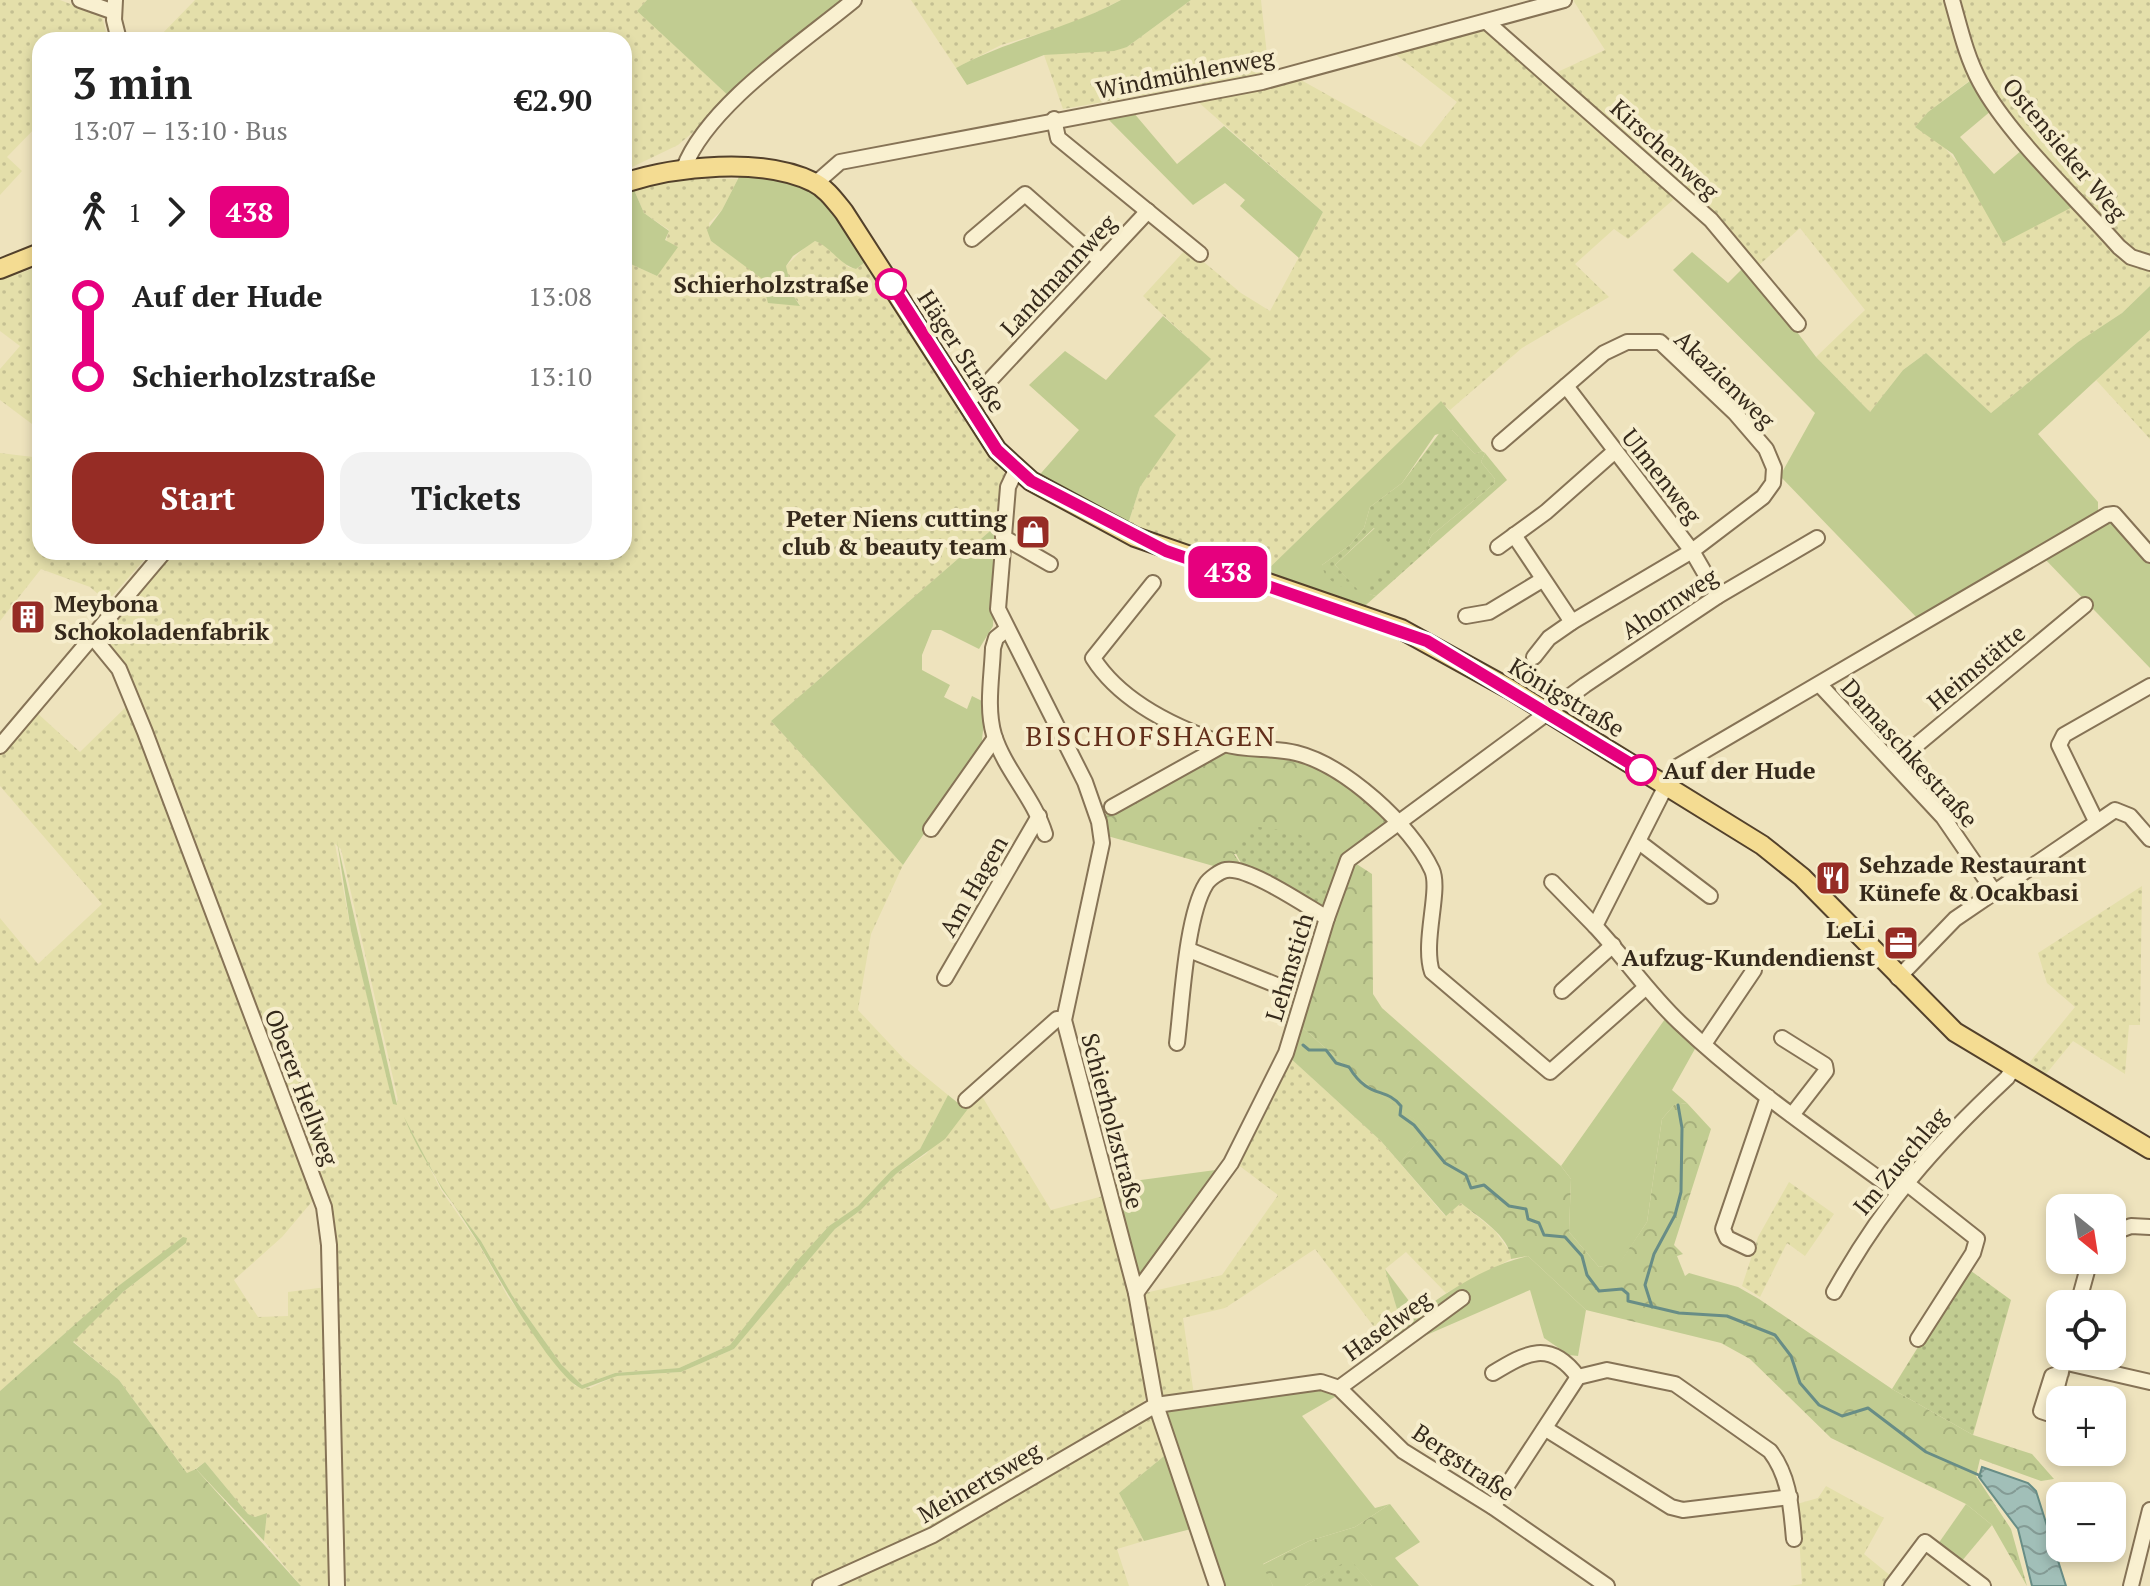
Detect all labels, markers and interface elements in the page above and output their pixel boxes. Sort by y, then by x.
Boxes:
street label: Windmühlenweg [1093,40,1277,106]
text: 3 min [72,53,192,112]
street label: Ostensieker Weg [1996,71,2135,228]
text: €2.90 [515,80,592,120]
street label: Kirschenweg [1604,92,1726,207]
text: 13:07 – 13:10 · Bus [72,113,288,147]
icon: walk [72,190,116,234]
icon: forward [154,190,198,234]
text: 438 [226,193,273,230]
text: 1 [128,195,142,229]
street label: Landmannweg [993,207,1123,343]
place label: Schierholzstraße [674,268,869,300]
marker: Schierholzstraße [876,269,906,299]
text: Auf der Hude [132,276,323,316]
text: 13:08 [528,279,592,313]
street label: Häger Straße [911,284,1013,418]
street label: Akazienweg [1668,323,1782,435]
text: Schierholzstraße [132,356,376,396]
text: 13:10 [528,359,592,393]
street label: Ulmenweg [1615,422,1709,530]
button: Start [72,452,324,544]
button: Tickets [340,452,592,544]
place label: Peter Niens cutting club & beauty team [782,502,1007,562]
shop icon: Peter Niens cutting club & beauty team [1014,513,1052,551]
line badge: 438 [1182,546,1274,598]
text: 438 [1204,553,1252,590]
street label: Ahornweg [1615,560,1724,646]
place label: Meybona Schokoladenfabrik [54,587,269,647]
building icon: Meybona Schokoladenfabrik [9,598,47,636]
street label: Heimstätte [1920,617,2032,717]
street label: Königstraße [1503,650,1631,744]
street label: Damaschkestraße [1835,672,1985,834]
district label: BISCHOFSHAGEN [1025,717,1277,754]
place label: Auf der Hude [1663,754,1816,786]
marker: Auf der Hude [1626,755,1656,785]
street label: Am Hagen [931,830,1015,942]
place label: Sehzade Restaurant Künefe & Ocakbasi [1859,848,2087,908]
restaurant icon: Sehzade Restaurant Künefe & Ocakbasi [1814,859,1852,897]
street label: Lehmstich [1257,909,1321,1025]
place label: LeLi Aufzug-Kundendienst [1622,913,1875,973]
office icon: LeLi Aufzug-Kundendienst [1882,924,1920,962]
street label: Oberer Hellweg [257,1004,347,1170]
street label: Schierholzstraße [1074,1029,1152,1213]
street label: Im Zuschlag [1846,1100,1955,1221]
north arrow [2046,1194,2126,1274]
map controls [2046,1194,2126,1562]
street label: Haselweg [1337,1282,1438,1368]
button: locate [2046,1290,2126,1370]
button: + [2046,1386,2126,1466]
street label: Bergstraße [1407,1416,1521,1508]
street label: Meinertsweg [912,1434,1047,1530]
button: − [2046,1482,2126,1562]

